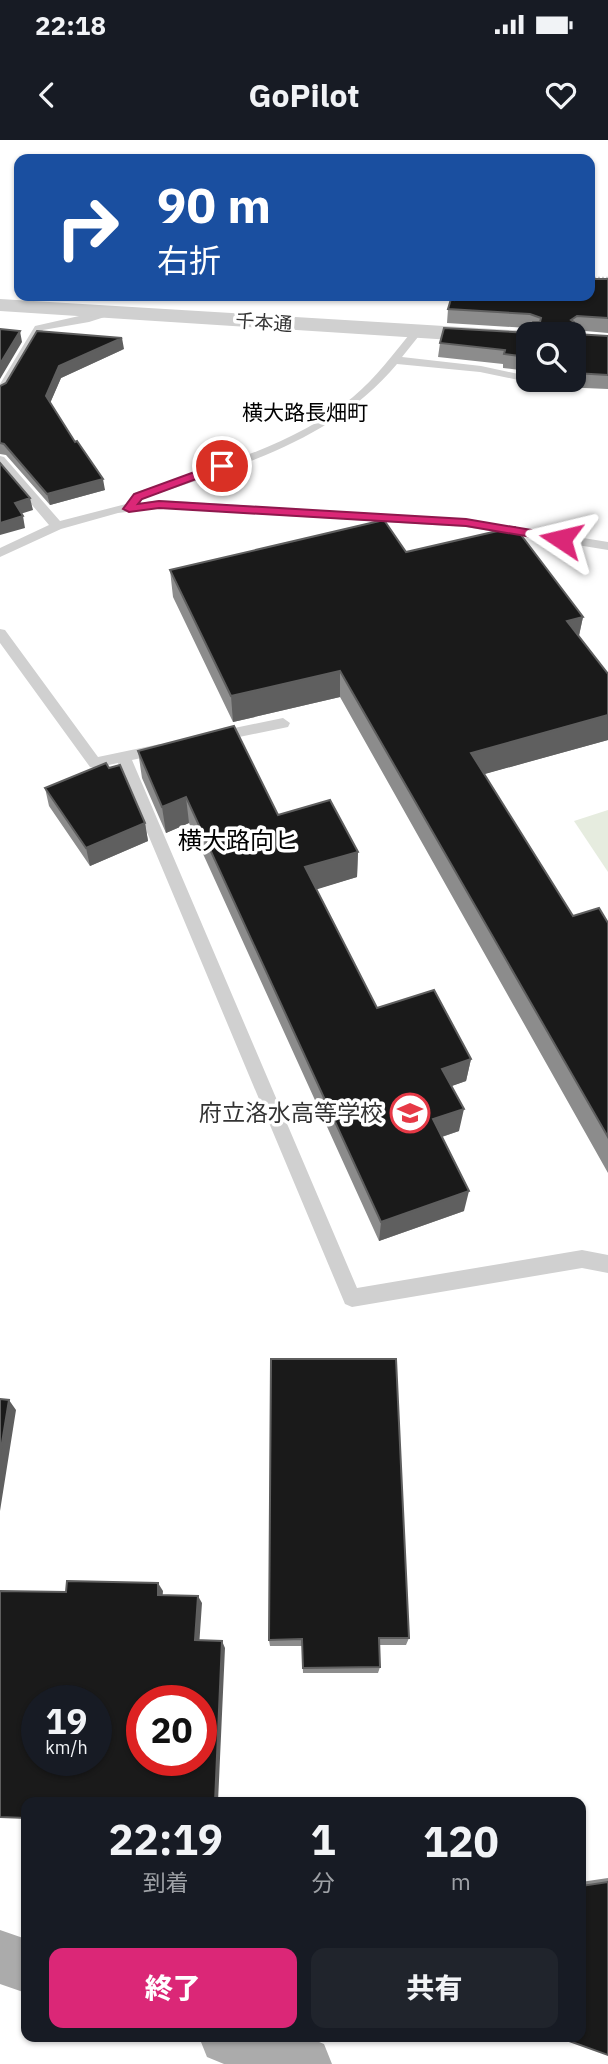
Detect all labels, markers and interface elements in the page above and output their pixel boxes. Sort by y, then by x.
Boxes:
text: 22:18 [35,8,106,42]
text: GoPilot [248,74,360,116]
icon: back [28,76,66,114]
icon: heart [542,76,580,114]
text: 90 m [157,173,271,236]
icon: right [42,182,133,273]
text: 右折 [157,239,221,281]
street label: 千本通 [235,308,293,336]
map controls [516,322,586,392]
button: search [516,322,586,392]
district label: 横大路長畑町 [242,398,368,426]
pin [192,436,252,496]
icon: arrive [203,447,241,485]
position arrow [524,502,598,576]
district label: 横大路向ヒ [178,824,298,856]
school or university icon: 府立洛水高等学校 [389,1092,431,1134]
place label: 府立洛水高等学校 [199,1097,383,1127]
speed limit sign: 20 [126,1685,217,1776]
text: 19 [45,1698,88,1744]
text: km/h [45,1736,88,1759]
text: 22:19 [108,1812,223,1867]
text: 1 [310,1812,336,1867]
text: 120 [423,1814,499,1869]
text: m [451,1866,471,1896]
text: 到着 [143,1867,189,1897]
text: 分 [312,1867,335,1897]
button: 終了 [49,1948,297,2028]
button: 共有 [311,1948,558,2028]

